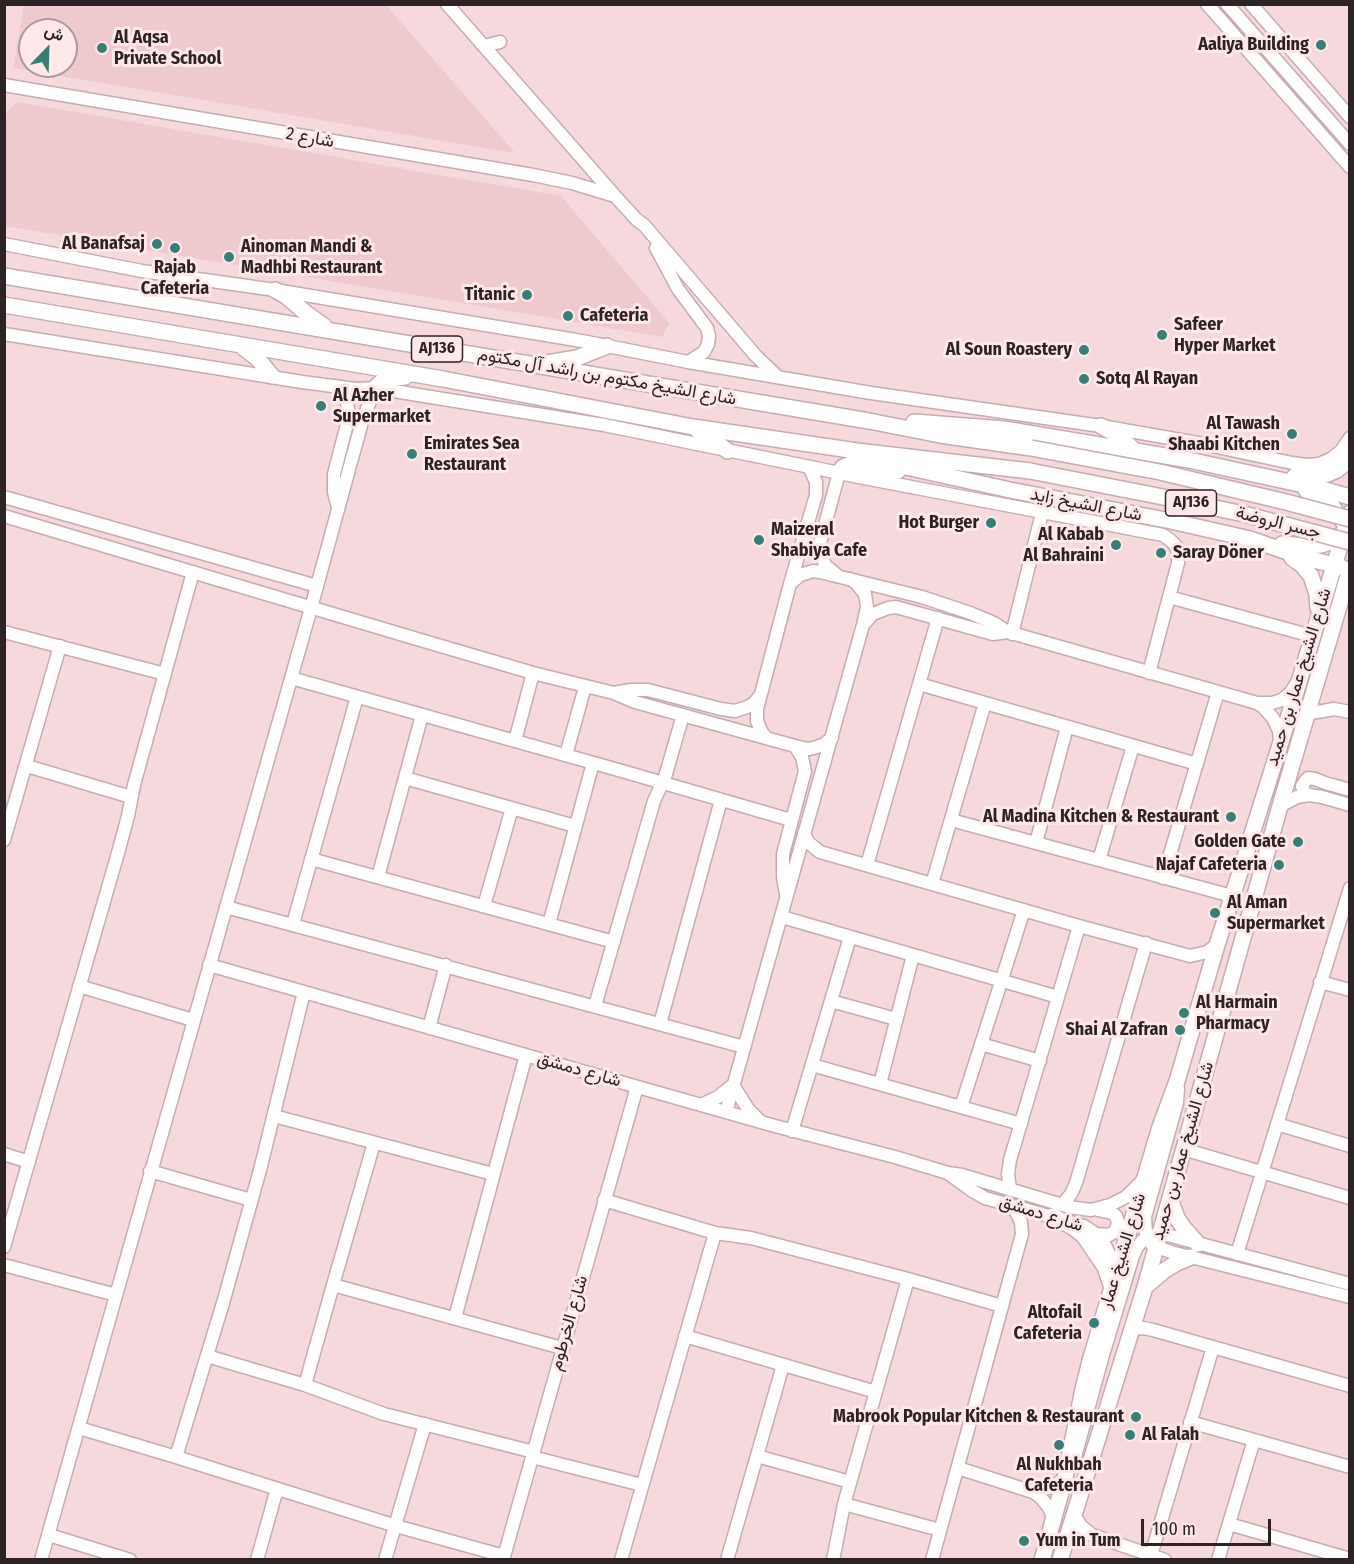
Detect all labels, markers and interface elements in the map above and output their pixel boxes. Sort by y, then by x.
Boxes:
north arrow [18,18,78,78]
text: ش [42,20,67,45]
place label: Al Aqsa Private School [114,27,221,70]
place label: Aaliya Building [1198,34,1309,56]
marker: Aaliya Building [1314,38,1328,52]
marker: Al Aqsa Private School [95,41,109,55]
street label: شارع 2 [284,123,336,153]
place label: Al Banafsaj [62,233,145,255]
place label: Ainoman Mandi & Madhbi Restaurant [241,236,382,278]
marker: Al Banafsaj [150,237,164,251]
marker: Rajab Cafeteria [168,241,182,255]
marker: Ainoman Mandi & Madhbi Restaurant [222,250,236,264]
place label: Rajab Cafeteria [141,257,209,300]
place label: Titanic [464,284,515,306]
marker: Titanic [520,288,534,302]
place label: Cafeteria [580,305,648,327]
marker: Cafeteria [561,309,575,323]
place label: Safeer Hyper Market [1174,314,1276,356]
marker: Safeer Hyper Market [1155,328,1169,342]
road number: AJ136 [412,336,462,362]
place label: Al Soun Roastery [946,339,1072,361]
marker: Al Soun Roastery [1077,343,1091,357]
street label: شارع الشيخ مكتوم بن راشد آل مكتوم [476,344,738,410]
place label: Sotq Al Rayan [1096,368,1198,390]
marker: Sotq Al Rayan [1077,372,1091,386]
place label: Al Azher Supermarket [333,385,431,428]
marker: Al Azher Supermarket [314,399,328,413]
place label: Al Tawash Shaabi Kitchen [1168,413,1280,456]
marker: Al Tawash Shaabi Kitchen [1285,427,1299,441]
place label: Emirates Sea Restaurant [424,433,520,476]
marker: Emirates Sea Restaurant [405,447,419,461]
street label: شارع الشيخ زايد [1028,484,1144,526]
road number: AJ136 [1166,490,1216,516]
street label: جسر الروضة [1233,502,1323,544]
place label: Hot Burger [898,512,979,534]
marker: Hot Burger [984,516,998,530]
place label: Maizeral Shabiya Cafe [771,519,867,562]
place label: Al Kabab Al Bahraini [1023,524,1104,566]
marker: Maizeral Shabiya Cafe [752,533,766,547]
marker: Al Kabab Al Bahraini [1109,538,1123,552]
place label: Saray Döner [1173,542,1264,564]
marker: Saray Döner [1154,546,1168,560]
street label: شارع الشيخ عمار بن حميد [1262,585,1336,769]
place label: Al Madina Kitchen & Restaurant [983,806,1219,828]
marker: Al Madina Kitchen & Restaurant [1224,810,1238,824]
place label: Golden Gate [1194,831,1286,853]
marker: Golden Gate [1291,835,1305,849]
place label: Najaf Cafeteria [1156,854,1267,876]
marker: Najaf Cafeteria [1272,858,1286,872]
place label: Al Aman Supermarket [1227,892,1325,934]
marker: Al Aman Supermarket [1208,906,1222,920]
place label: Al Harmain Pharmacy [1196,992,1278,1034]
marker: Al Harmain Pharmacy [1177,1006,1191,1020]
place label: Shai Al Zafran [1065,1019,1168,1041]
marker: Shai Al Zafran [1173,1023,1187,1037]
street label: شارع دمشق [535,1048,623,1092]
street label: شارع الشيخ عمار بن حميد [1147,1059,1219,1243]
street label: شارع دمشق [997,1191,1085,1237]
street label: شارع الشيخ عمار [1095,1191,1151,1311]
street label: شارع الخرطوم [545,1273,593,1373]
place label: Altofail Cafeteria [1014,1302,1082,1344]
marker: Altofail Cafeteria [1087,1316,1101,1330]
place label: Mabrook Popular Kitchen & Restaurant [833,1406,1124,1428]
marker: Mabrook Popular Kitchen & Restaurant [1129,1410,1143,1424]
place label: Al Falah [1142,1424,1199,1446]
marker: Al Falah [1123,1428,1137,1442]
marker: Al Nukhbah Cafeteria [1052,1438,1066,1452]
place label: Al Nukhbah Cafeteria [1016,1454,1102,1496]
scale bar [1144,1507,1274,1545]
text: 100 m [1152,1518,1196,1540]
place label: Yum in Tum [1036,1530,1121,1552]
marker: Yum in Tum [1017,1534,1031,1548]

